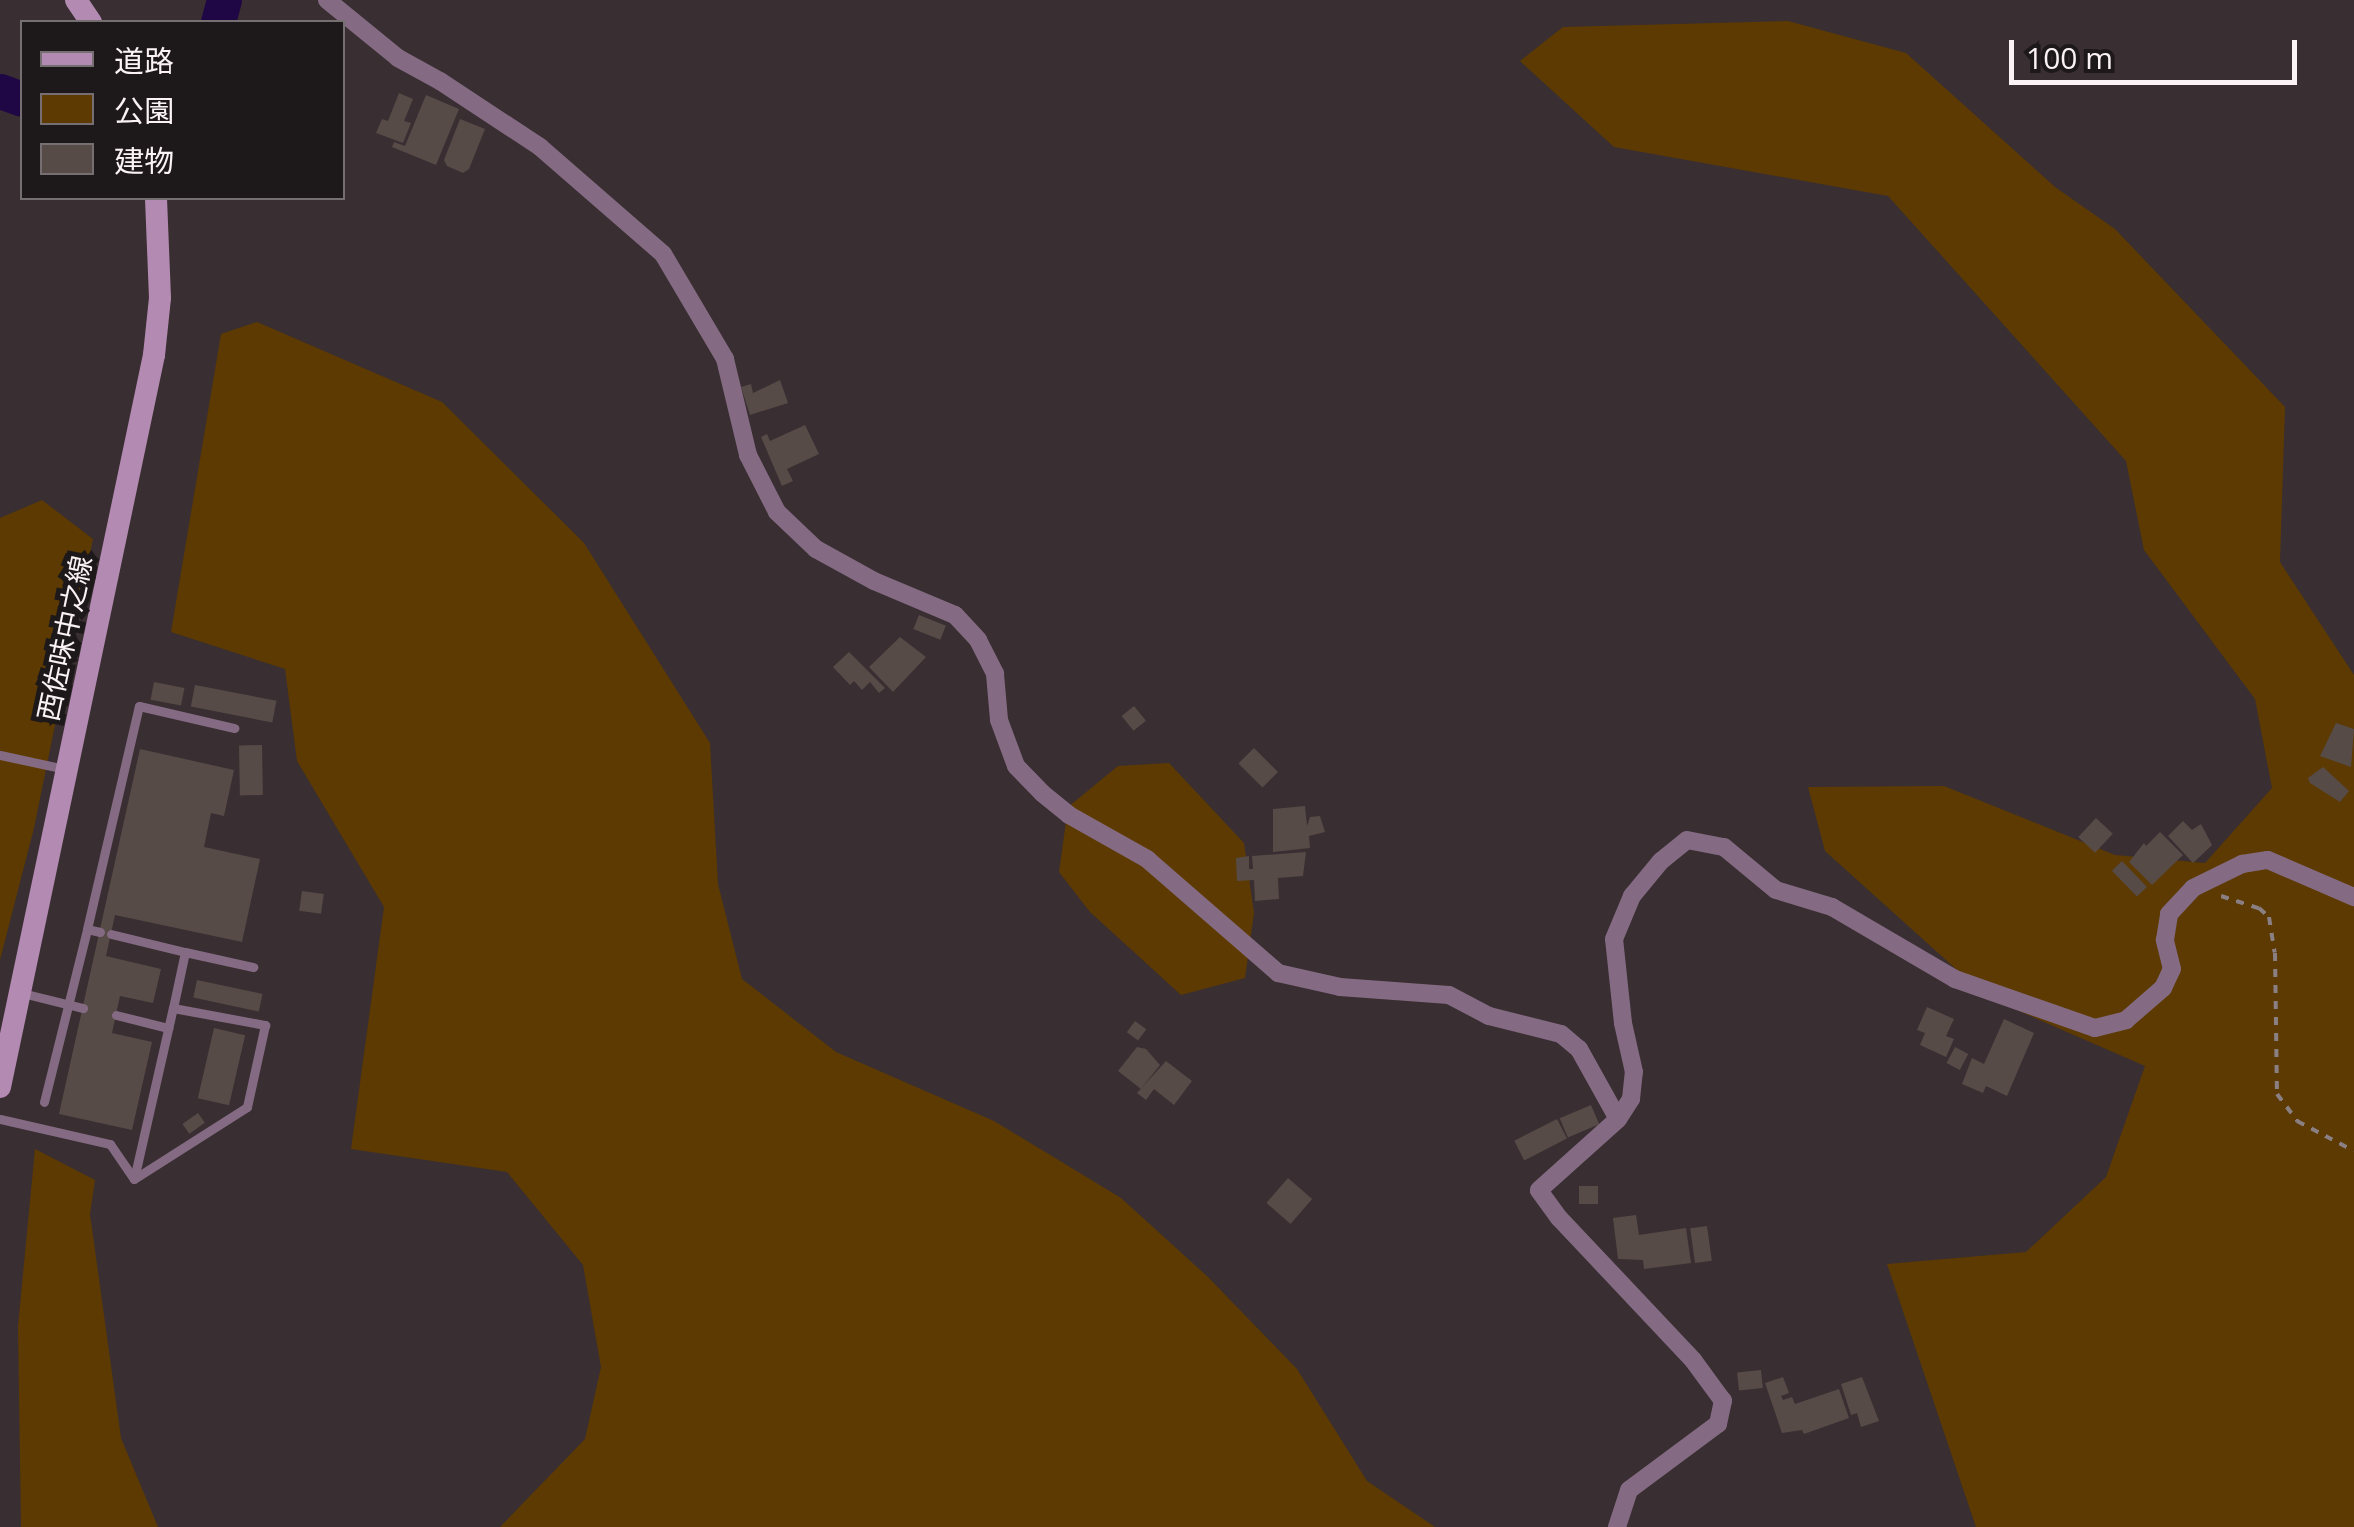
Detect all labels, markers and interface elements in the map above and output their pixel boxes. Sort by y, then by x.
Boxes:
legend [20,20,345,200]
scale bar [2014,20,2302,82]
text: 100 m [2026,37,2113,78]
text: 道路 [114,40,174,81]
text: 公園 [114,90,174,131]
text: 建物 [114,140,174,181]
street label: 西佐味中之線 [30,552,98,724]

